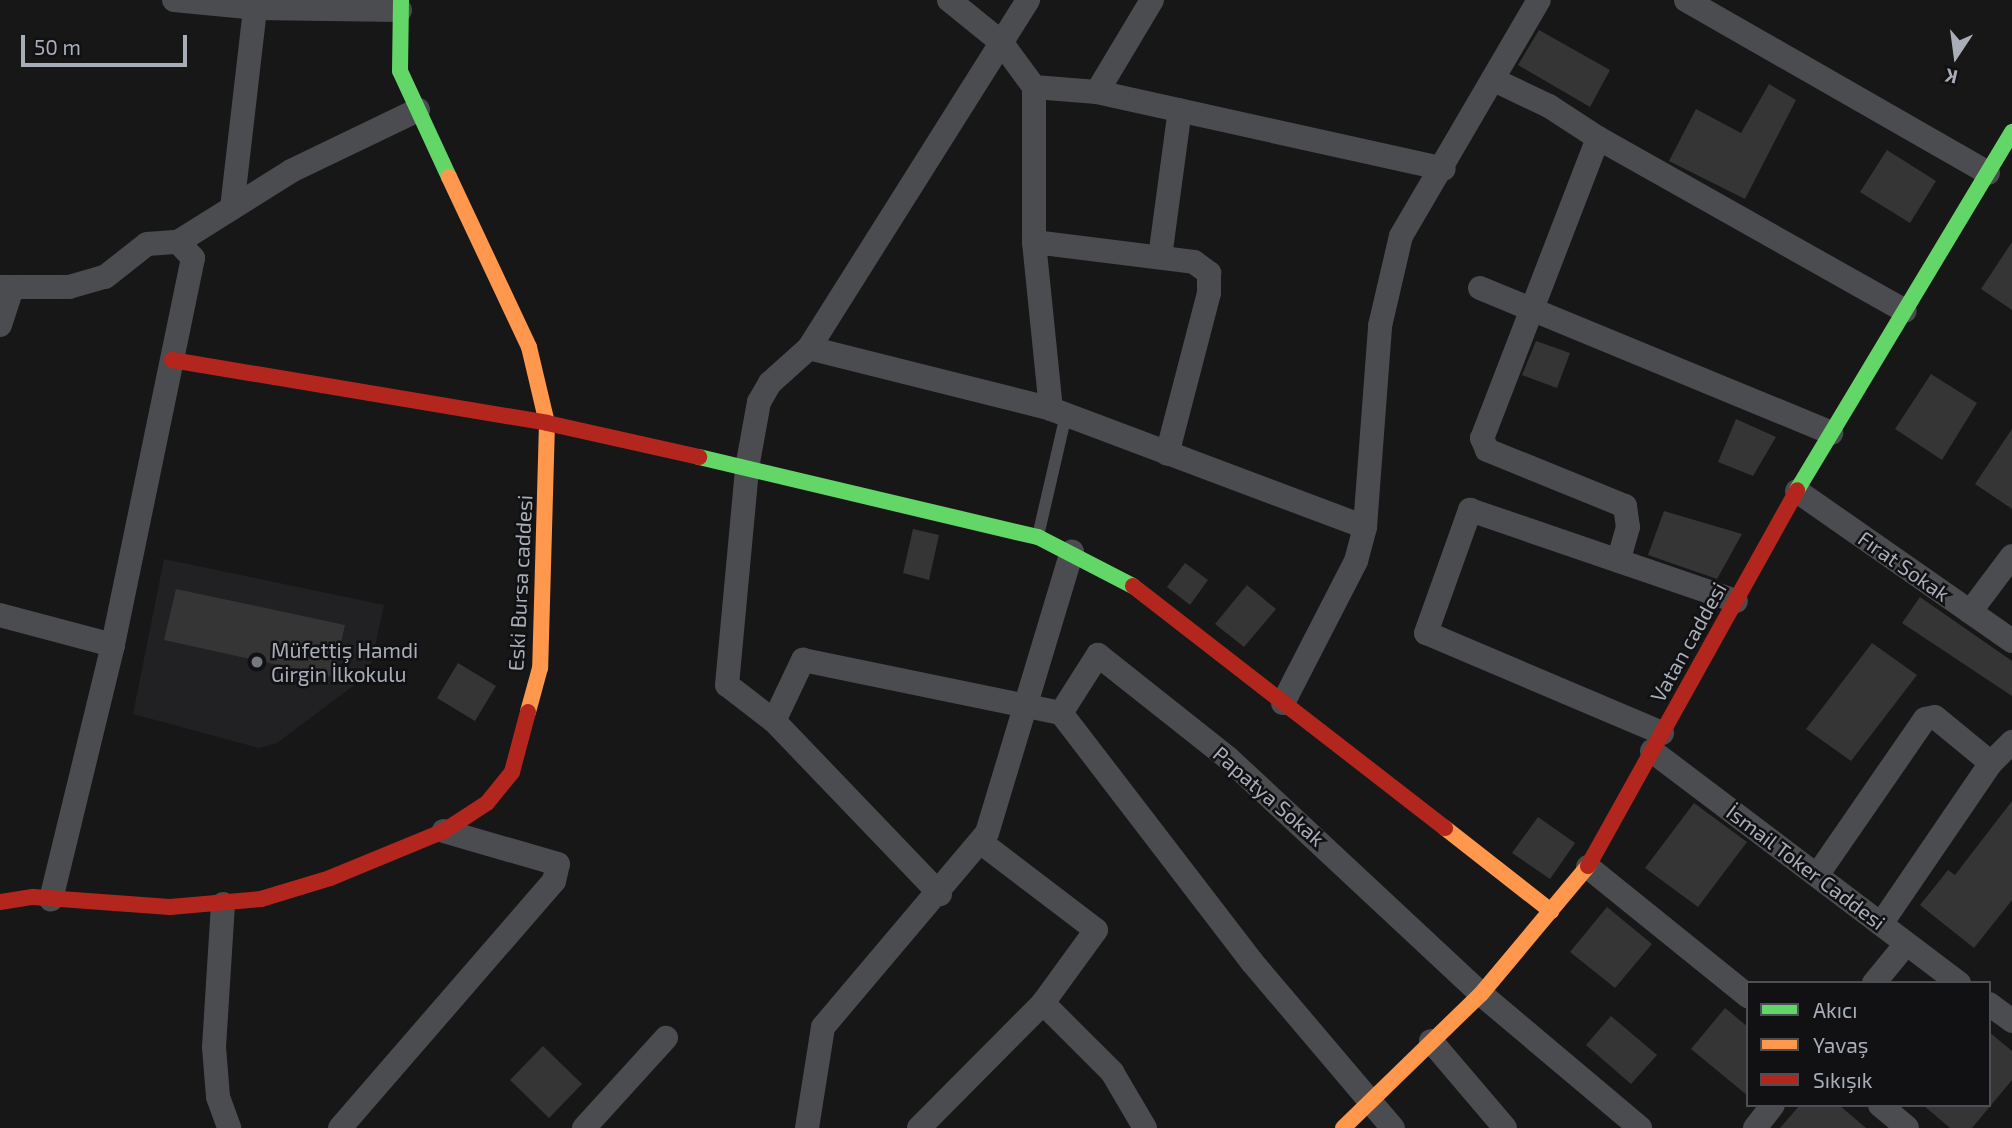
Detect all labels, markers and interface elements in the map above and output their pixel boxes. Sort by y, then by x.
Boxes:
scale bar [24,21,191,65]
north arrow [1921,21,1991,91]
text: 50 m [34,34,81,59]
text: K [1943,64,1960,90]
street label: Eski Bursa caddesi [503,494,537,672]
street label: Fırat Sokak [1854,525,1954,607]
street label: Vatan caddesi [1645,578,1731,706]
place label: Müfettiş Hamdi Girgin İlkokulu [271,637,418,687]
marker: Müfettiş Hamdi Girgin İlkokulu [249,654,265,670]
street label: Papatya Sokak [1208,741,1330,851]
street label: İsmail Toker Caddesi [1721,799,1891,935]
legend [1746,981,1991,1107]
text: Akıcı [1813,997,1857,1022]
text: Yavaş [1813,1032,1869,1057]
text: Sıkışık [1813,1067,1873,1092]

